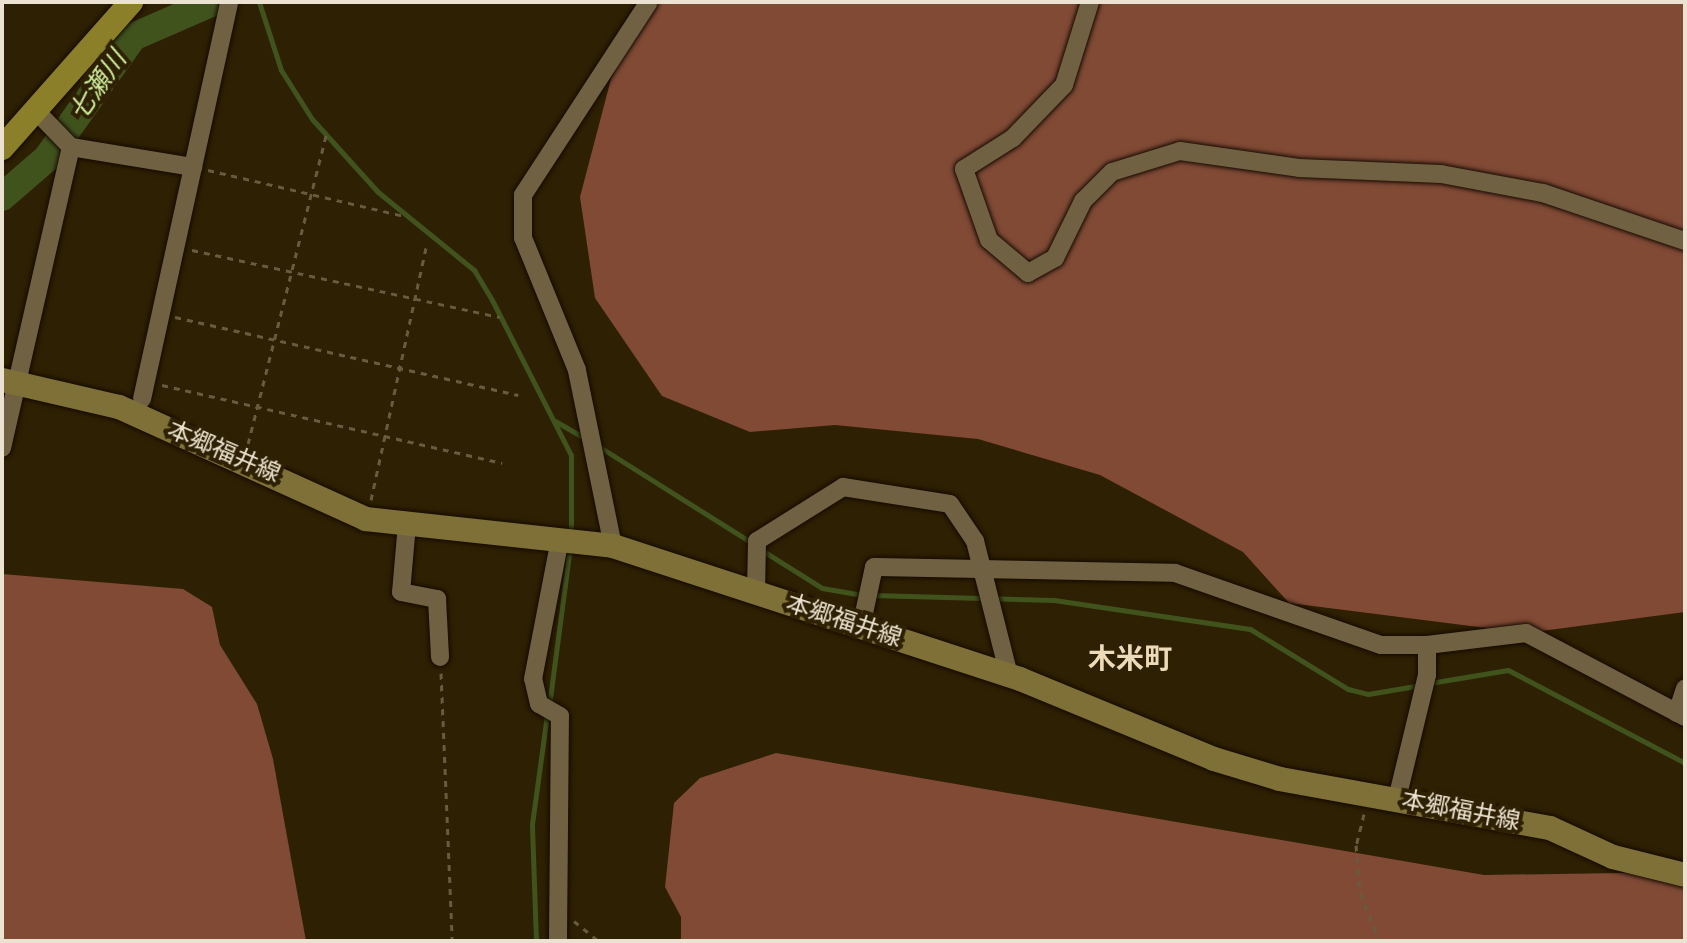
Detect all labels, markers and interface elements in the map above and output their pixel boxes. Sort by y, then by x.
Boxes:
water label: 七瀬川 [63,45,133,127]
street label: 本郷福井線 [163,415,285,489]
street label: 本郷福井線 [782,589,906,653]
district label: 木米町 [1088,642,1172,676]
street label: 本郷福井線 [1399,785,1523,837]

